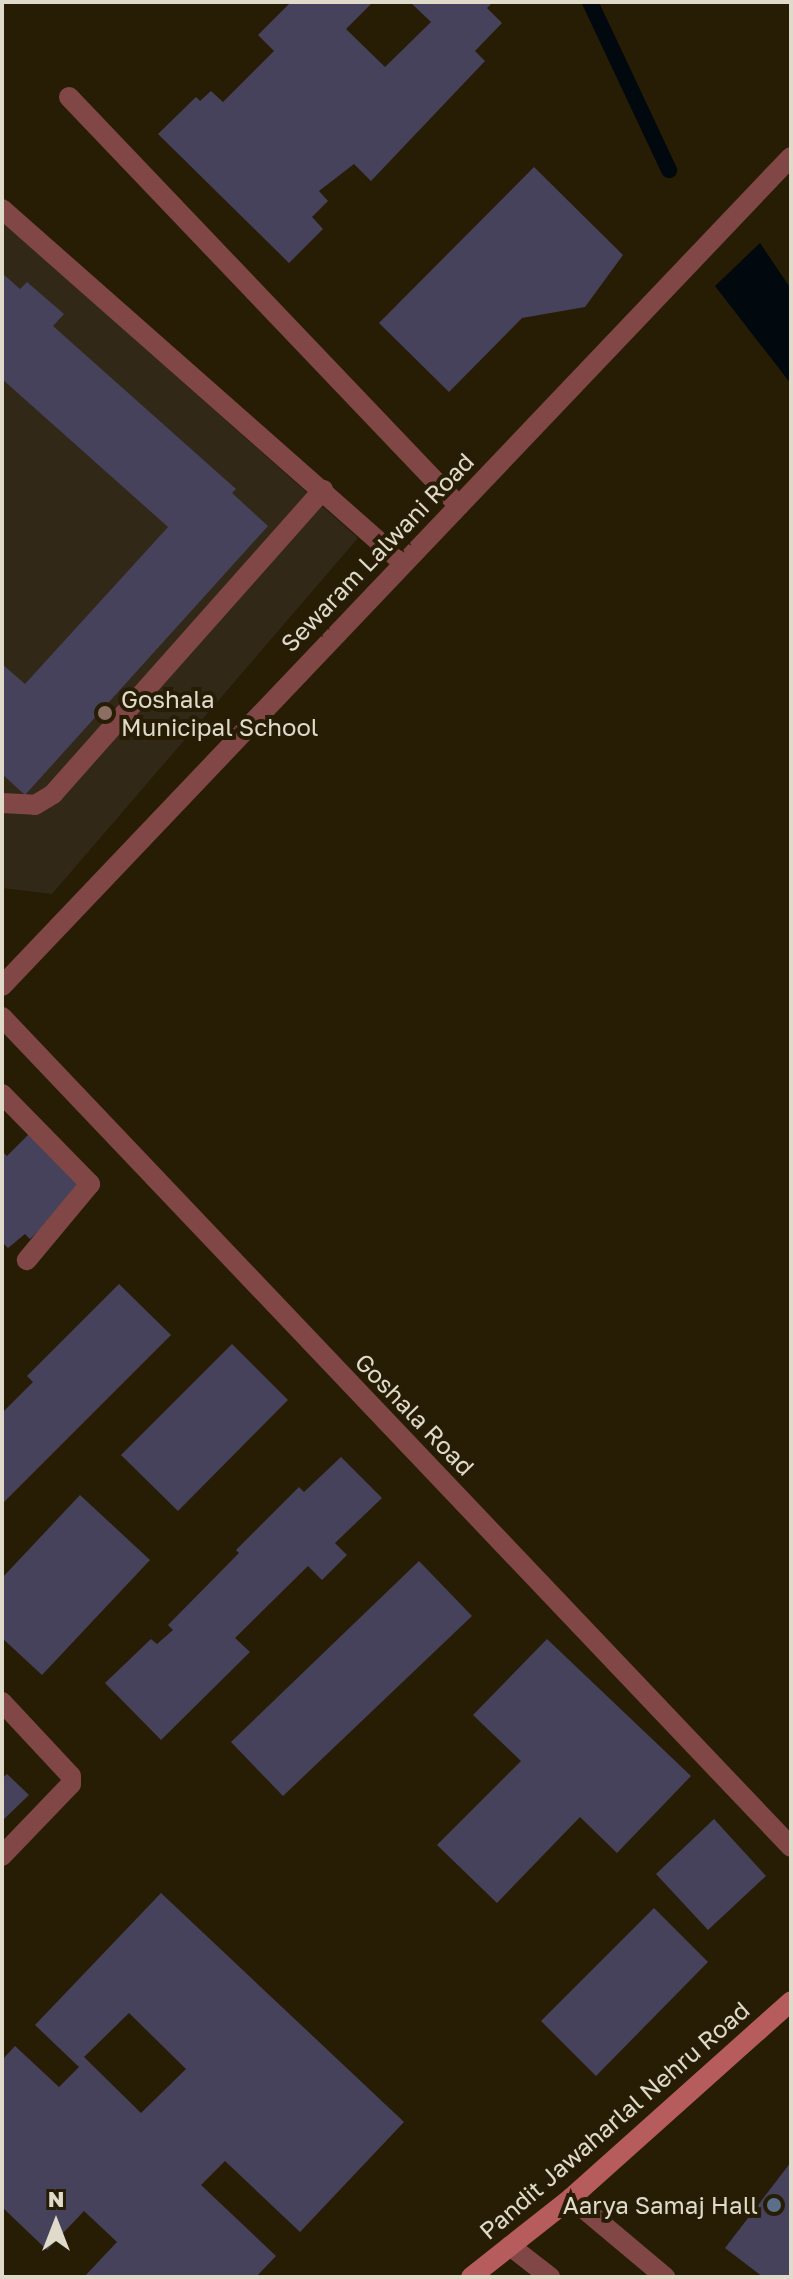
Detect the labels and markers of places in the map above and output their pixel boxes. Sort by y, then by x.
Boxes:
place label: Goshala Municipal School [121,685,319,741]
marker: Goshala Municipal School [96,704,114,722]
place label: Aarya Samaj Hall [563,2191,758,2219]
marker: Aarya Samaj Hall [765,2196,783,2214]

